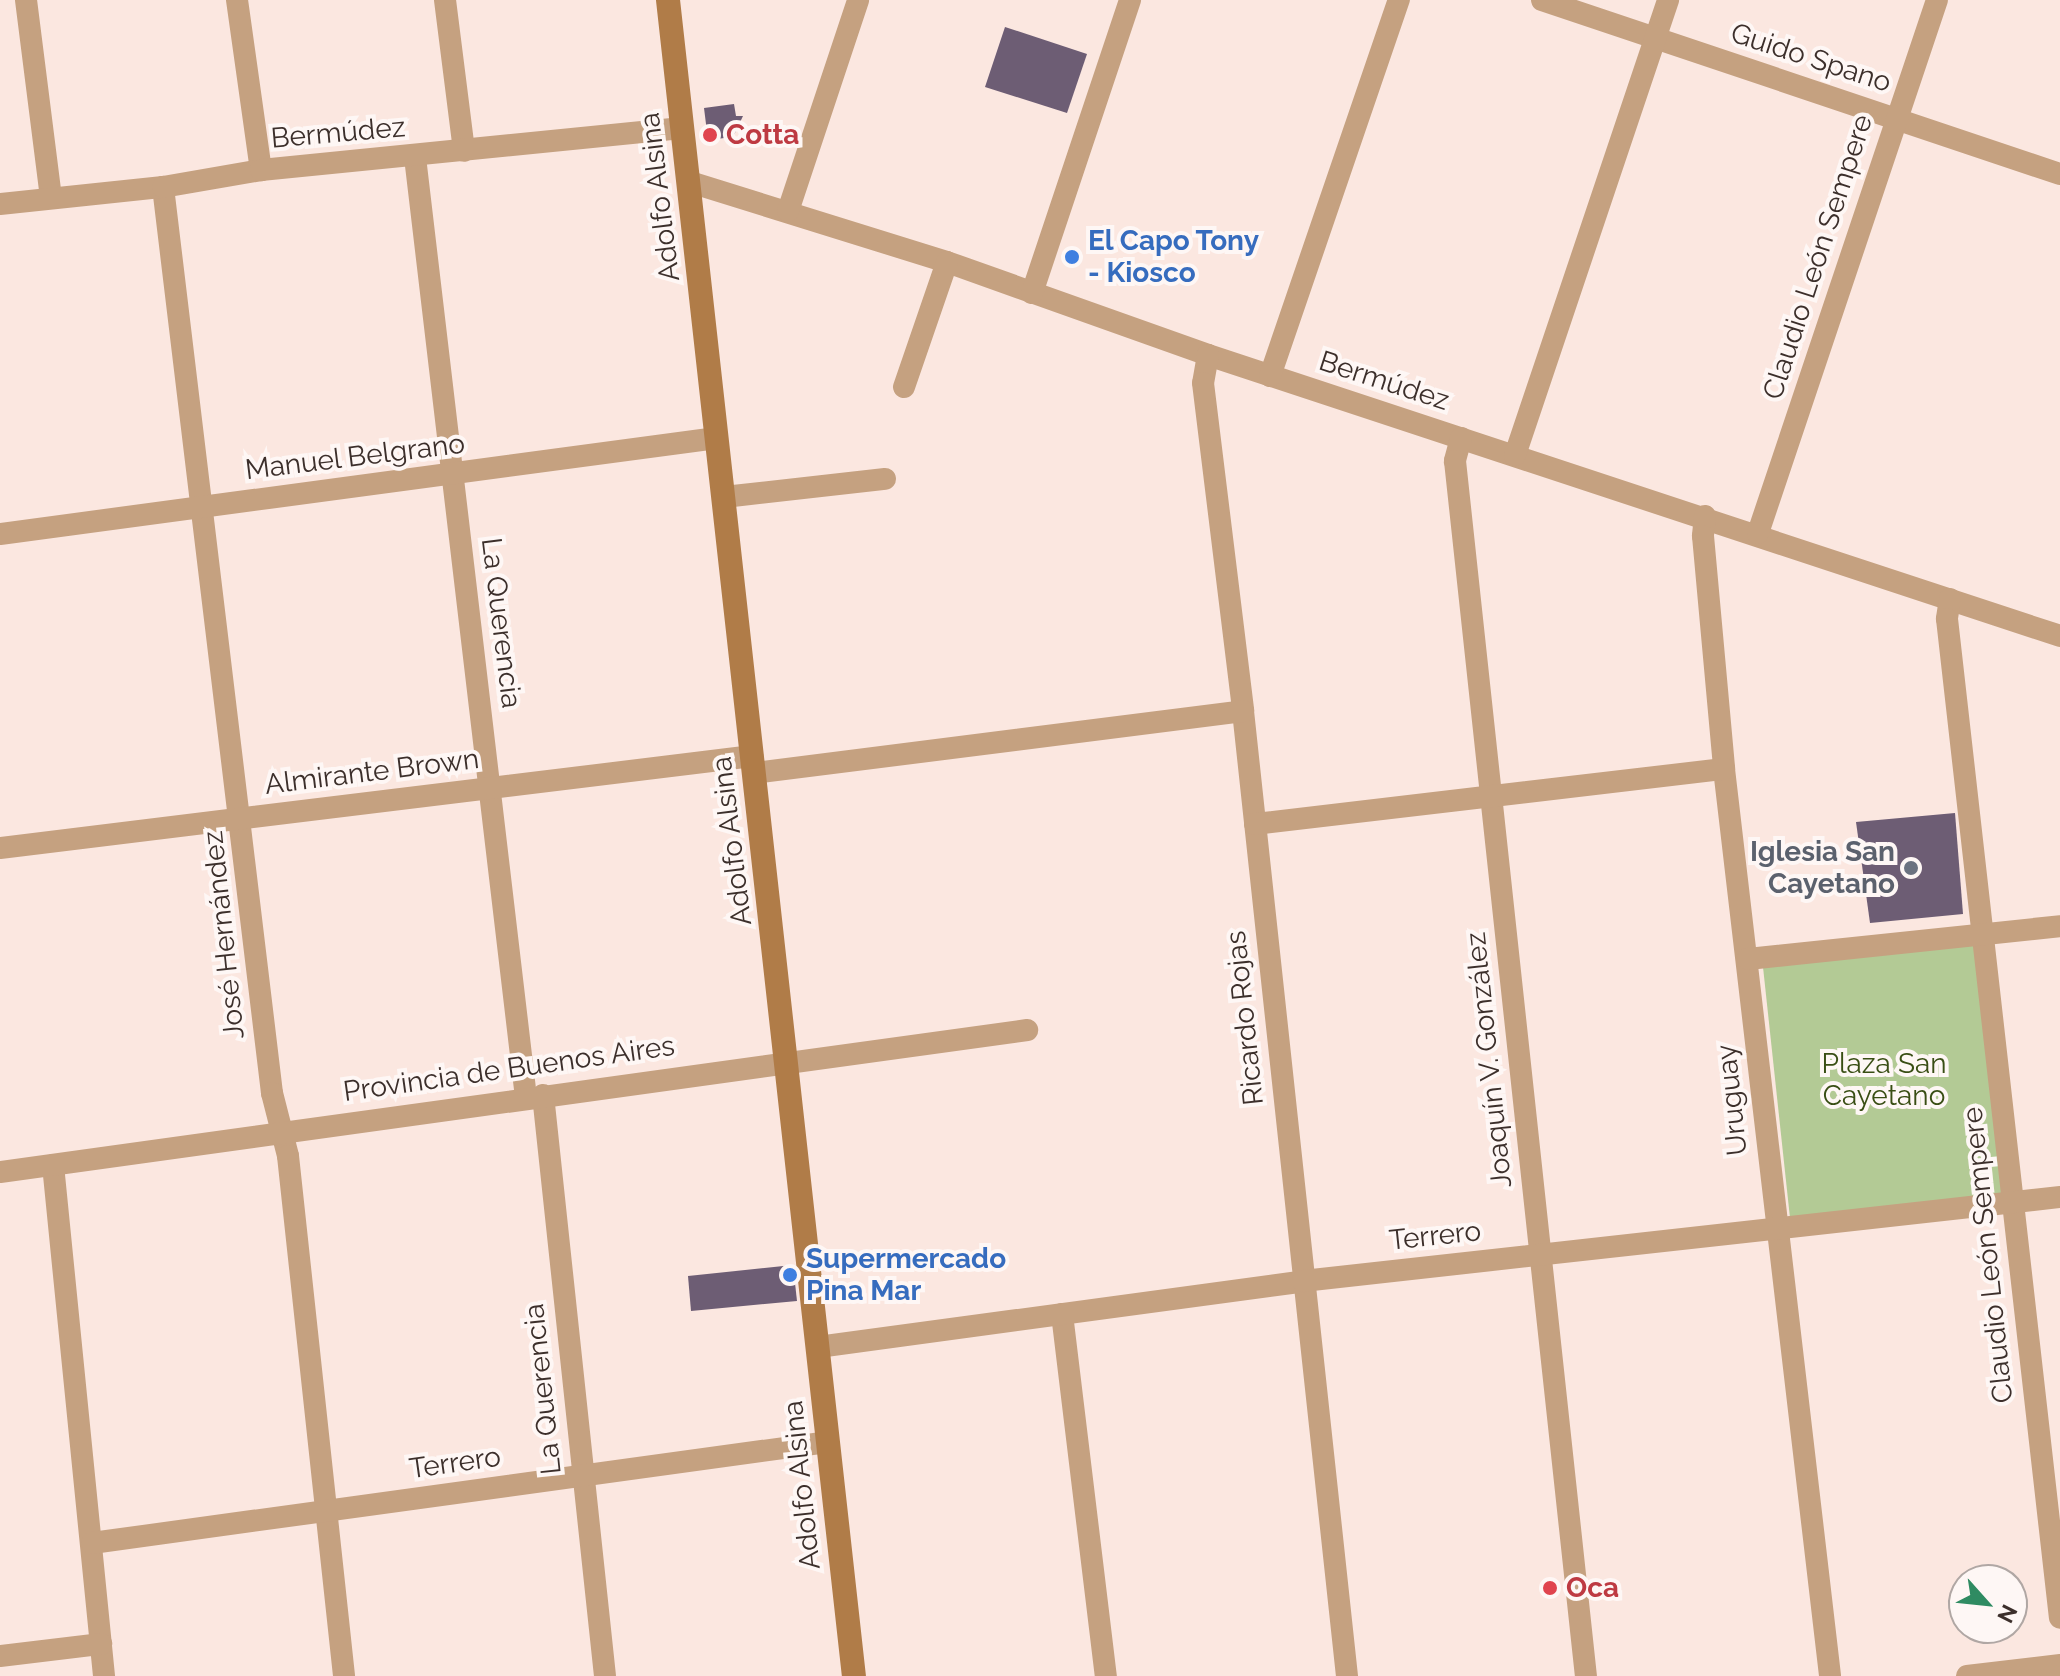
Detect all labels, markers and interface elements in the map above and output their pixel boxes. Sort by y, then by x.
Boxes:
street label: Guido Spano [1727,16,1895,100]
street label: Bermúdez [269,110,407,156]
street label: Adolfo Alsina [633,110,687,284]
street label: Claudio León Sempere [1756,110,1880,404]
place label: Cotta [726,118,799,152]
marker: Cotta [701,126,719,144]
place label: El Capo Tony - Kiosco [1088,224,1261,290]
marker: El Capo Tony - Kiosco [1063,248,1081,266]
street label: Bermúdez [1315,344,1453,418]
street label: Manuel Belgrano [243,427,467,487]
street label: La Querencia [474,536,528,710]
street label: Almirante Brown [263,742,481,802]
street label: Adolfo Alsina [705,754,759,928]
street label: José Hernández [196,829,252,1041]
place label: Iglesia San Cayetano [1750,835,1895,901]
marker: Iglesia San Cayetano [1902,859,1920,877]
street label: Ricardo Rojas [1219,929,1271,1107]
street label: Joaquín V. González [1459,930,1519,1190]
street label: Provincia de Buenos Aires [341,1029,677,1109]
street label: Uruguay [1709,1043,1755,1157]
park label: Plaza San Cayetano [1821,1047,1947,1113]
street label: Claudio León Sempere [1956,1105,2020,1405]
street label: Terrero [1387,1214,1483,1258]
place label: Supermercado Pina Mar [806,1242,1006,1308]
marker: Supermercado Pina Mar [781,1266,799,1284]
street label: La Querencia [517,1302,569,1476]
street label: Adolfo Alsina [776,1398,828,1572]
street label: Terrero [407,1440,503,1486]
north arrow [1948,1564,2028,1644]
place label: Oca [1566,1571,1619,1605]
marker: Oca [1541,1579,1559,1597]
text: N [1992,1601,2023,1627]

